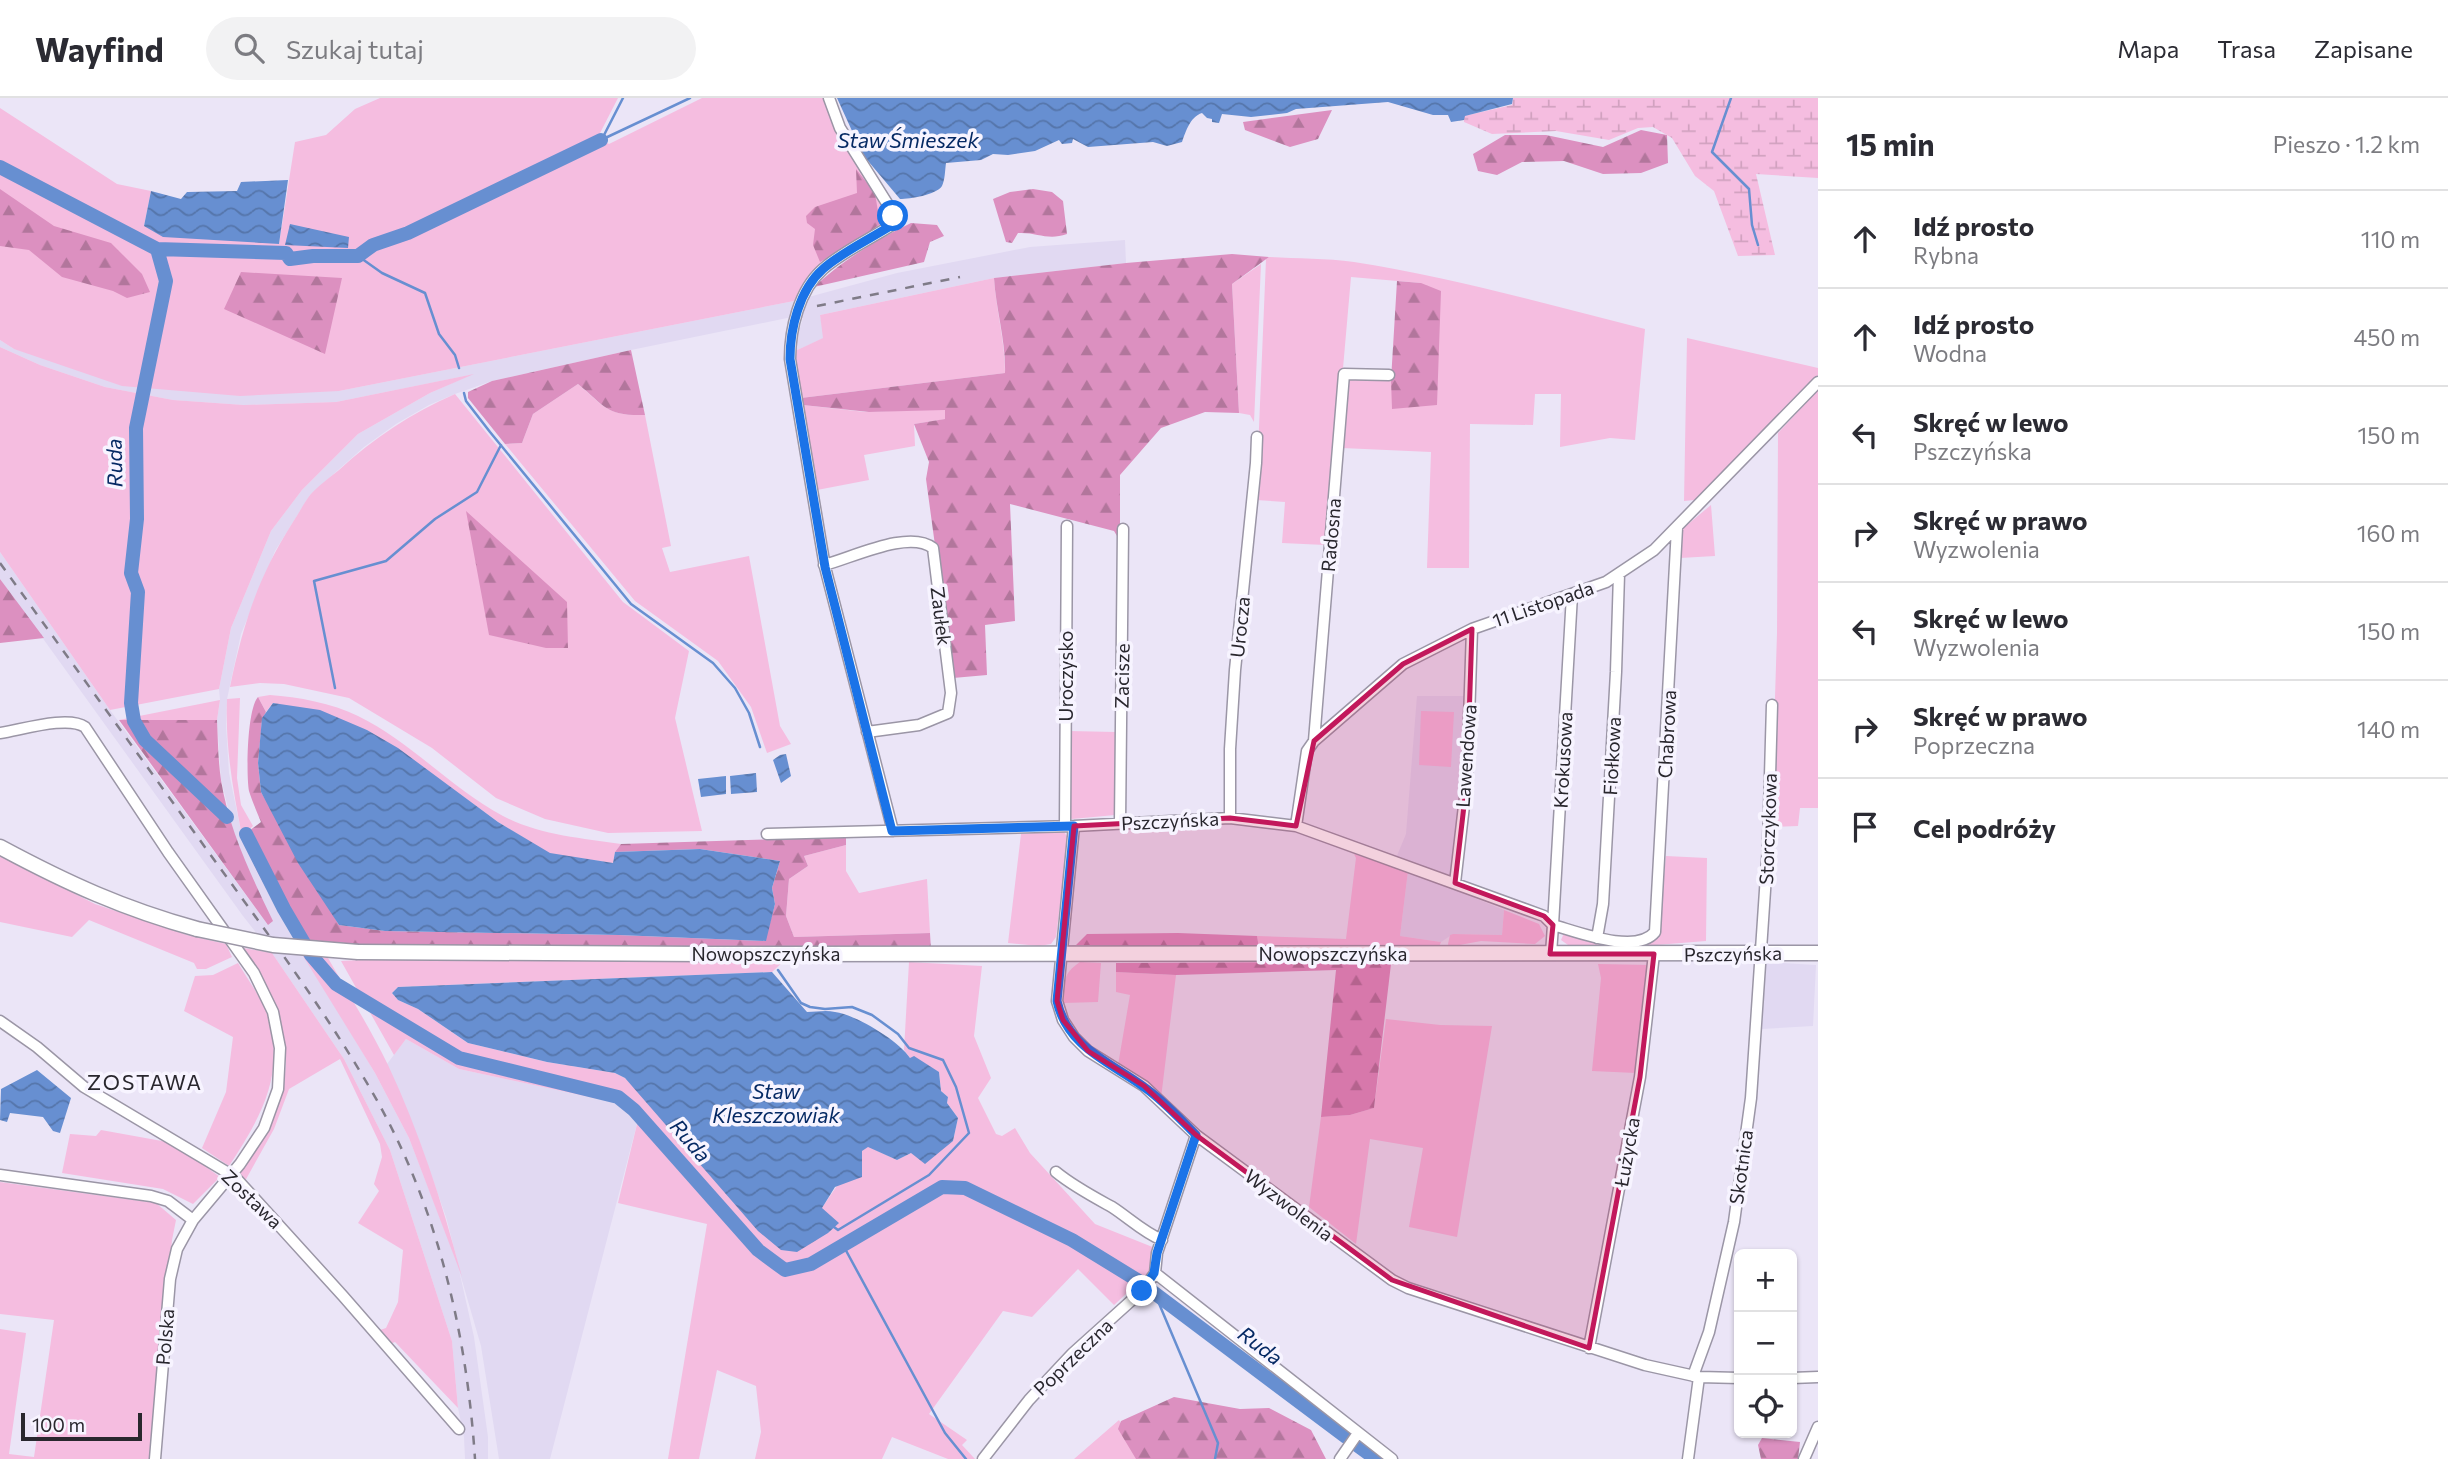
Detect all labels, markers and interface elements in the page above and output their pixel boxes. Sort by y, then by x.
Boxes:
search box [206,17,696,80]
text: Wayfind [35,28,164,69]
icon: search [230,29,268,67]
text: Szukaj tutaj [286,33,424,64]
text: Mapa [2117,34,2179,63]
text: Trasa [2217,34,2276,63]
text: Zapisane [2314,34,2413,63]
text: 15 min [1846,125,1935,162]
water label: Staw Śmieszek [837,127,979,152]
text: Pieszo · 1.2 km [2273,130,2420,158]
route start [877,200,908,231]
text: Idź prosto [1913,210,2034,241]
icon: ahead [1846,220,1884,258]
text: 110 m [2361,225,2420,253]
text: Rybna [1913,241,1979,269]
text: Idź prosto [1913,308,2034,339]
icon: ahead [1846,318,1884,356]
text: 450 m [2354,323,2420,351]
text: Wodna [1913,339,1987,367]
text: Skręć w lewo [1913,406,2069,437]
icon: left [1846,416,1884,454]
text: 150 m [2357,421,2420,449]
text: Pszczyńska [1913,437,2032,465]
water label: Ruda [101,438,126,488]
street label: Radosna [1316,497,1345,573]
text: Skręć w prawo [1913,504,2088,535]
icon: right [1846,514,1884,552]
text: 160 m [2357,519,2420,547]
text: Wyzwolenia [1913,535,2040,563]
street label: 11 Listopada [1489,576,1596,632]
street label: Zaułek [926,585,957,647]
street label: Urocza [1225,595,1254,659]
text: Skręć w lewo [1913,602,2069,633]
icon: left [1846,612,1884,650]
text: 150 m [2357,617,2420,645]
street label: Uroczysko [1054,631,1077,721]
text: Wyzwolenia [1913,633,2040,661]
street label: Zacisze [1109,643,1134,709]
street label: Chabrowa [1653,689,1680,779]
text: Skręć w prawo [1913,700,2088,731]
street label: Lawendowa [1450,704,1481,808]
icon: right [1846,710,1884,748]
street label: Krokusowa [1548,711,1577,809]
text: 140 m [2357,715,2420,743]
street label: Fiołkowa [1598,716,1625,796]
text: Poprzeczna [1913,731,2035,759]
street label: Storczykowa [1754,773,1781,885]
street label: Pszczyńska [1120,806,1220,835]
icon: arrive [1846,808,1884,846]
text: Cel podróży [1913,812,2056,843]
street label: Pszczyńska [1684,941,1782,966]
street label: Nowopszczyńska [691,942,841,965]
street label: Nowopszczyńska [1258,942,1408,965]
district label: ZOSTAWA [87,1069,203,1094]
water label: Staw Kleszczowiak [712,1078,840,1127]
water label: Ruda [666,1113,717,1167]
street label: Łużycka [1609,1115,1644,1189]
street label: Skotnica [1724,1128,1757,1206]
street label: Zostawa [217,1164,287,1233]
street label: Wyzwolenia [1241,1164,1338,1245]
map controls [1734,1249,1797,1438]
button: + [1734,1249,1797,1312]
route end [1126,1275,1157,1306]
street label: Polska [151,1308,178,1366]
button: − [1734,1312,1797,1375]
street label: Poprzeczna [1028,1313,1117,1400]
water label: Ruda [1234,1320,1288,1369]
button: locate [1734,1375,1797,1438]
scale bar [21,1410,142,1442]
text: 100 m [32,1413,85,1436]

